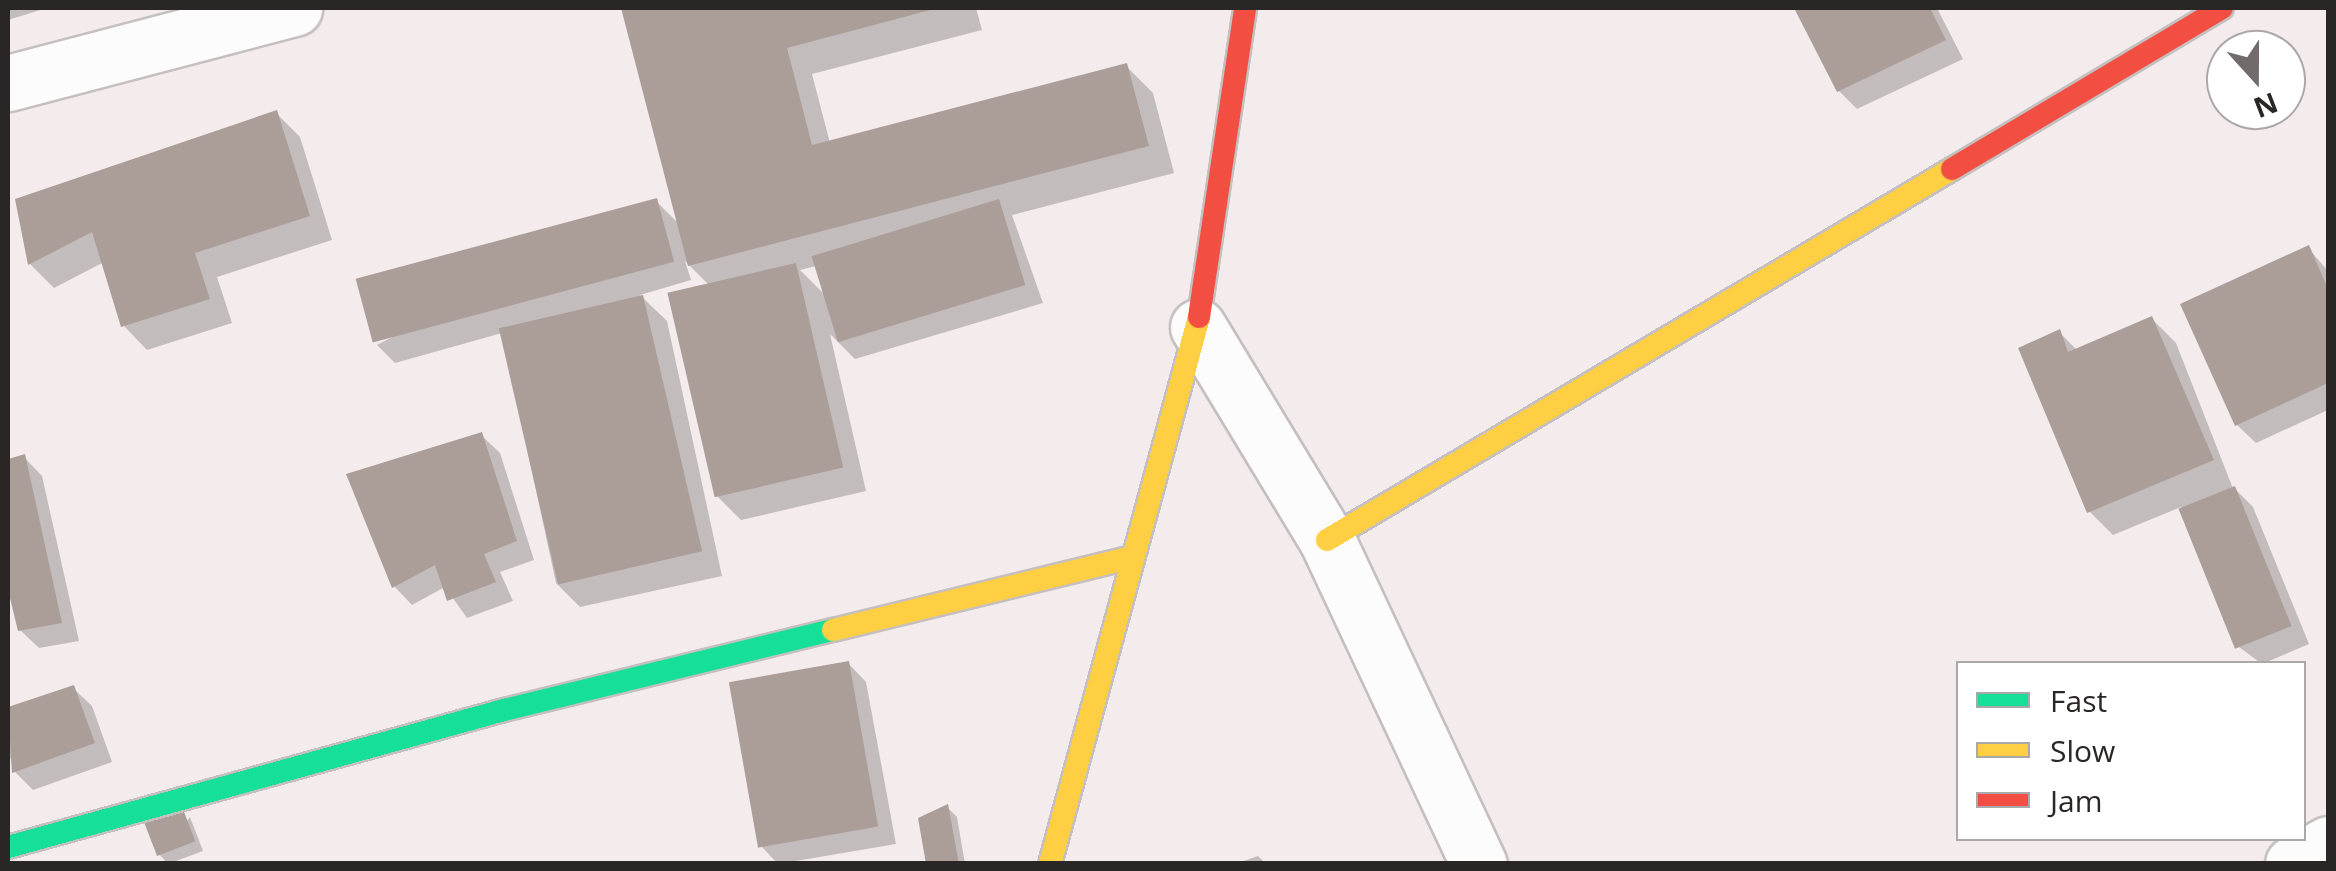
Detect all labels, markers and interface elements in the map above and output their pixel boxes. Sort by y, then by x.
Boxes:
north arrow [2206,30,2306,130]
text: N [2249,84,2283,128]
legend [1956,661,2306,841]
text: Fast [2050,680,2107,721]
text: Slow [2050,730,2115,771]
text: Jam [2050,780,2103,821]

